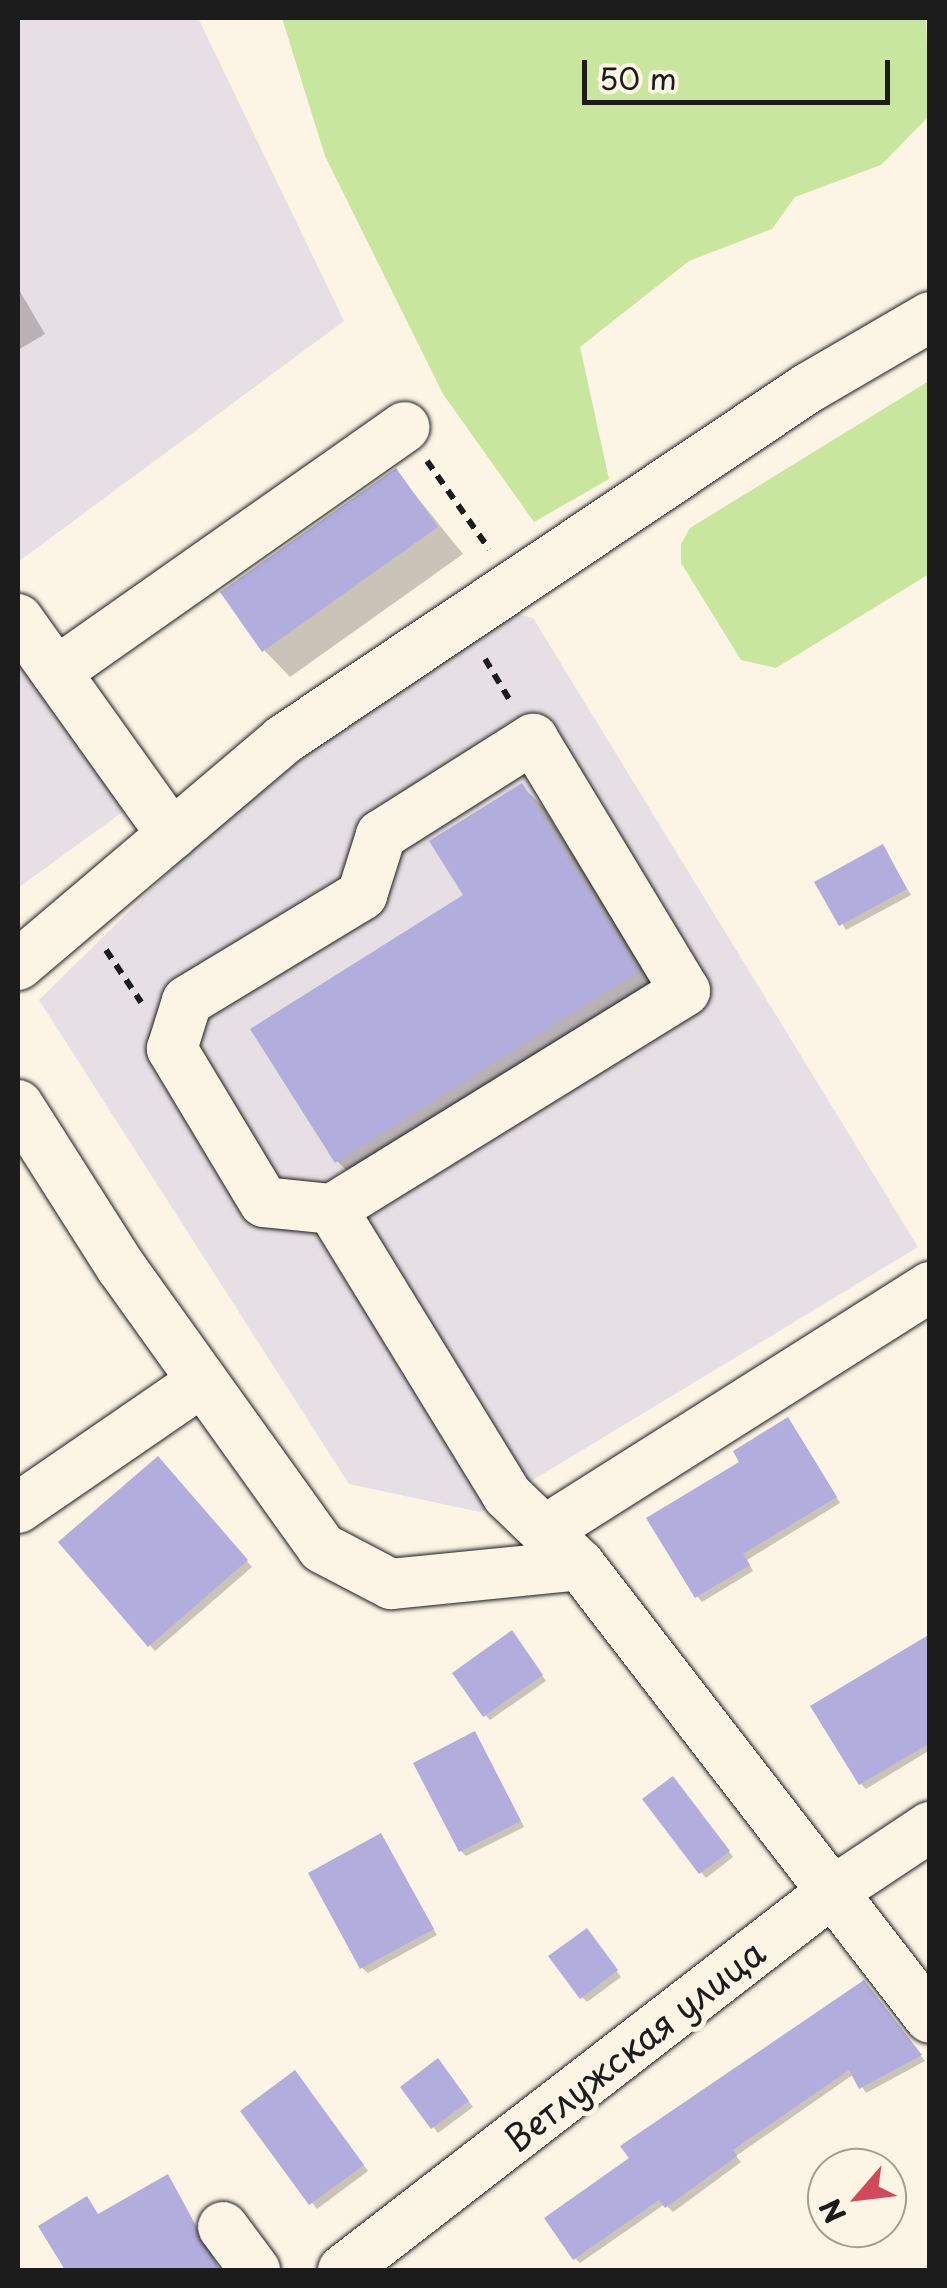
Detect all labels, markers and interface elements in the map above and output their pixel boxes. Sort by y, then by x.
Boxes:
scale bar [587,40,894,102]
text: 50 m [599,55,677,100]
street label: Ветлужская улица [495,1930,773,2160]
north arrow [807,2148,907,2248]
text: N [808,2191,856,2231]

